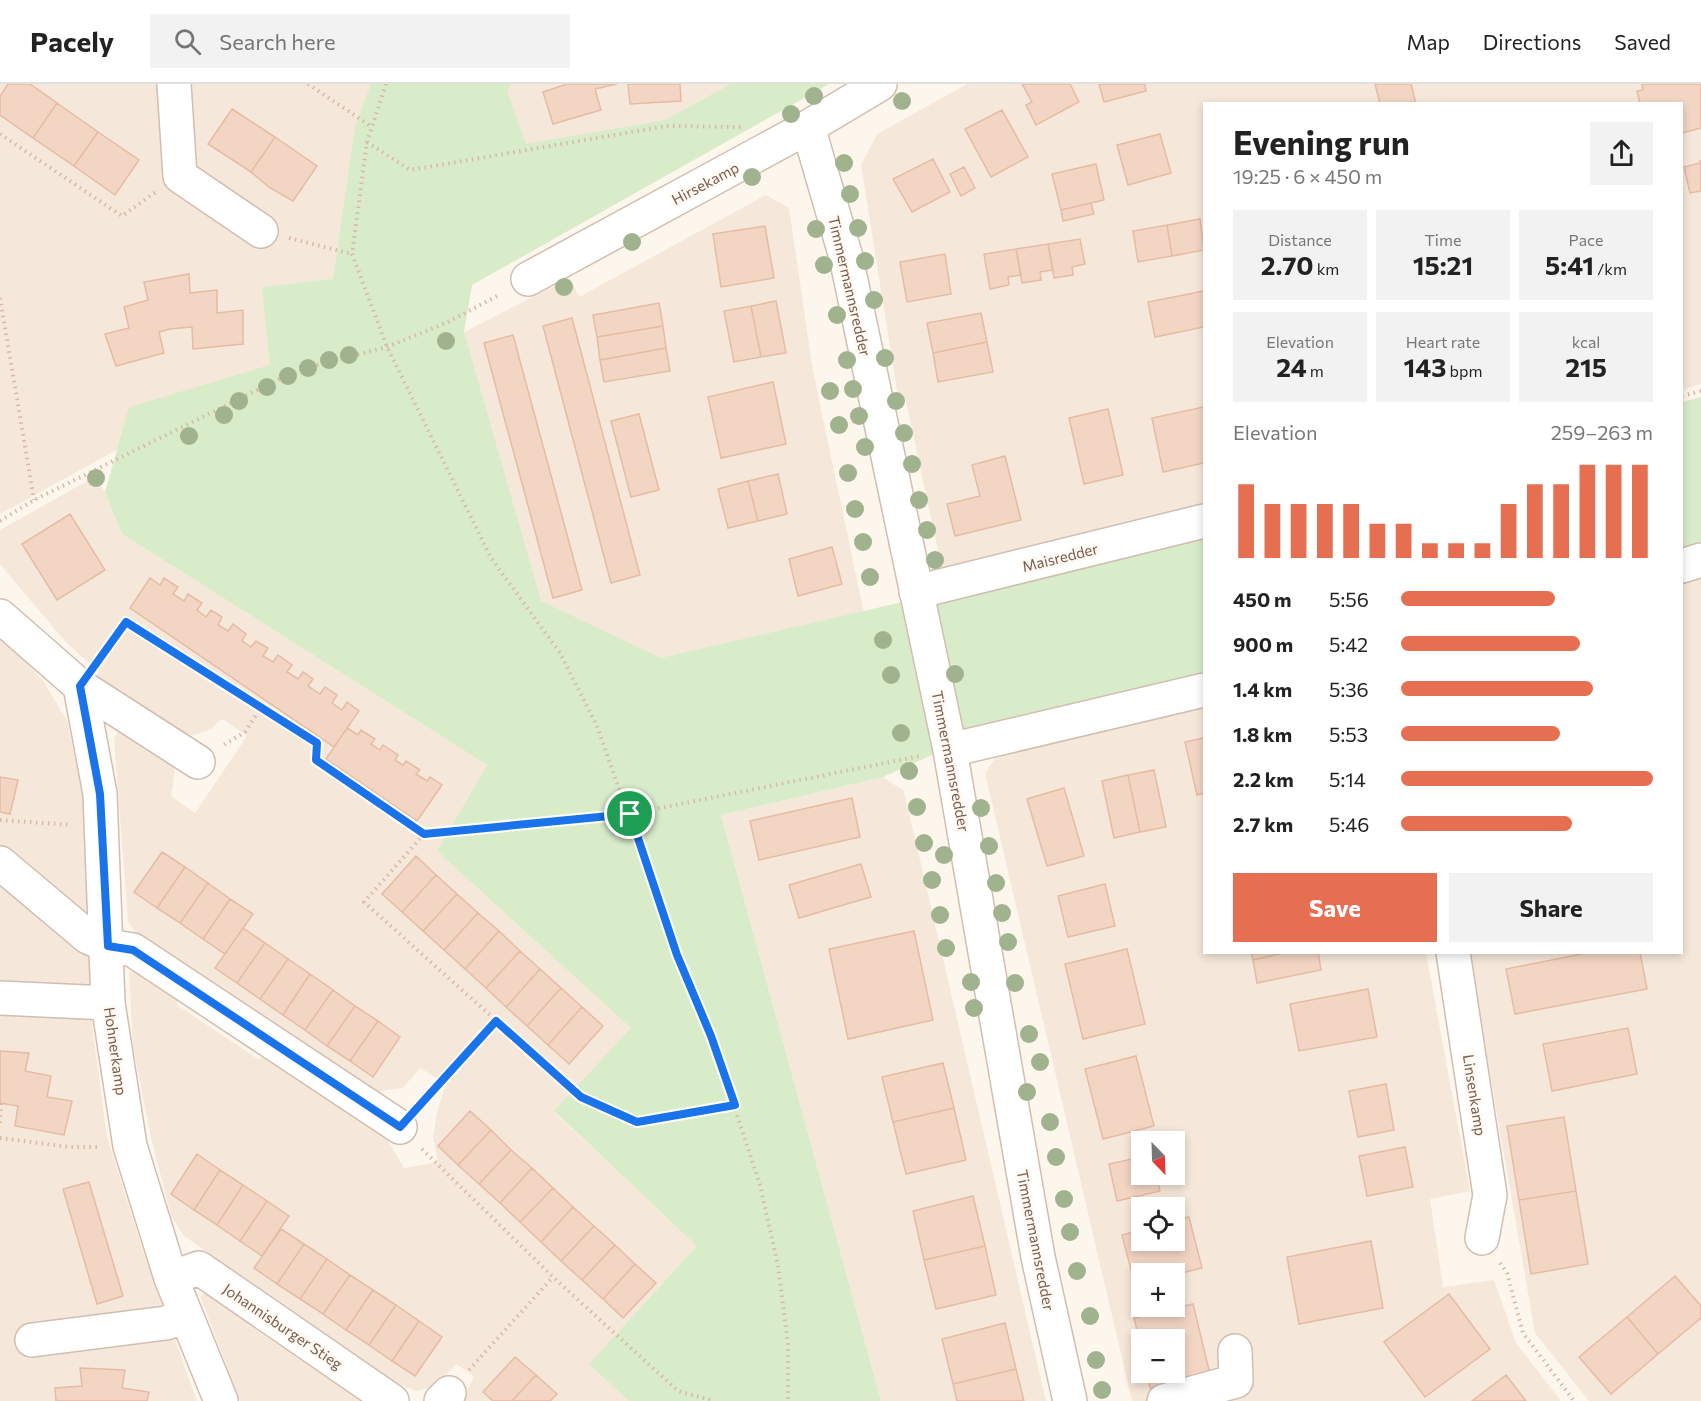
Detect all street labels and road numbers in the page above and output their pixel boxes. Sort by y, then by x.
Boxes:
street label: Hirsekamp [668,158,742,208]
street label: Timmermannsredder [825,214,875,358]
street label: Maisredder [1020,539,1100,575]
street label: Timmermannsredder [928,689,974,833]
street label: Hohnerkamp [101,1006,131,1097]
street label: Linsenkamp [1460,1053,1490,1137]
street label: Timmermannsredder [1013,1168,1059,1312]
street label: Johannisburger Stieg [220,1279,346,1373]

